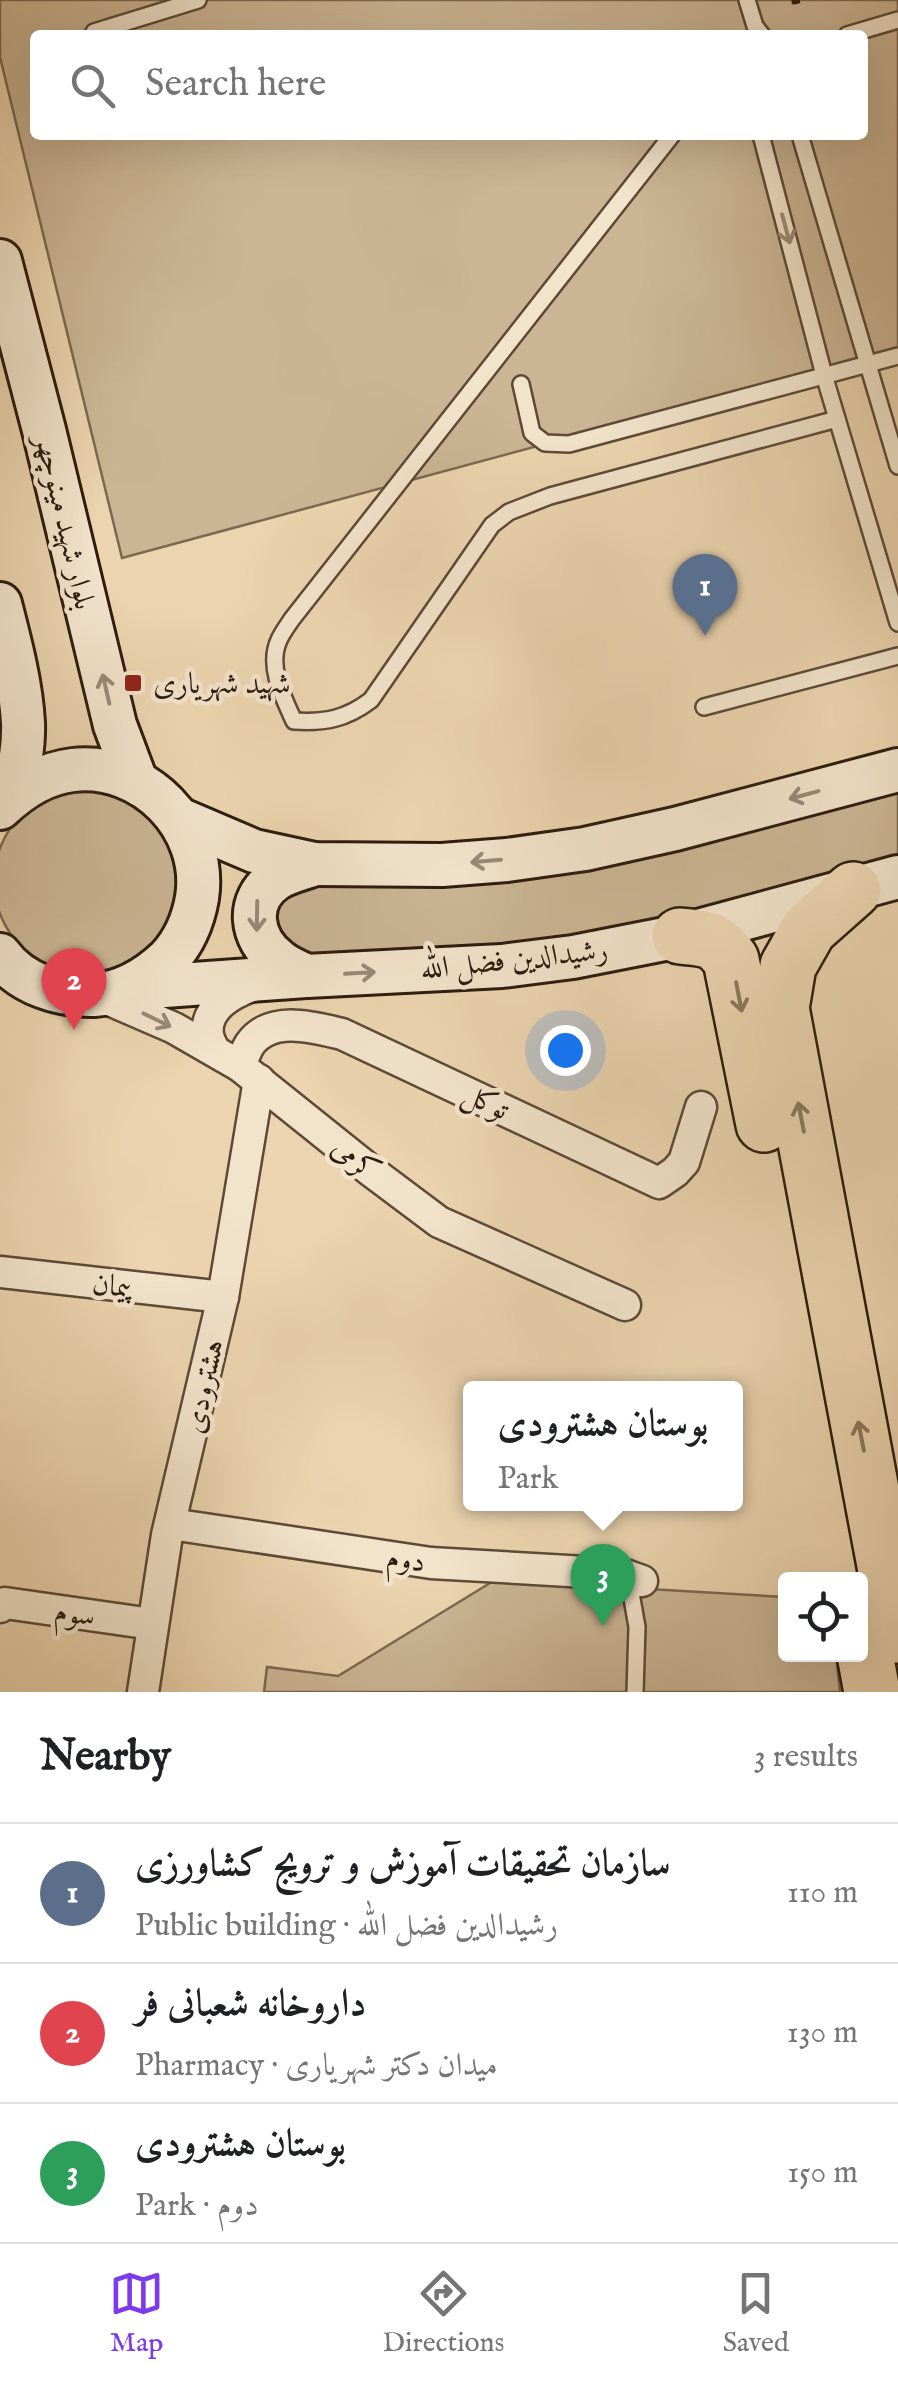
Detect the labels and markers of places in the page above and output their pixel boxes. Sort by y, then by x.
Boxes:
pin: 1 [672,554,738,636]
place label: شهید شهریاری [153,666,291,704]
marker: شهید شهریاری [122,672,144,694]
pin: 2 [42,948,106,1030]
pin: 3 [570,1544,636,1626]

